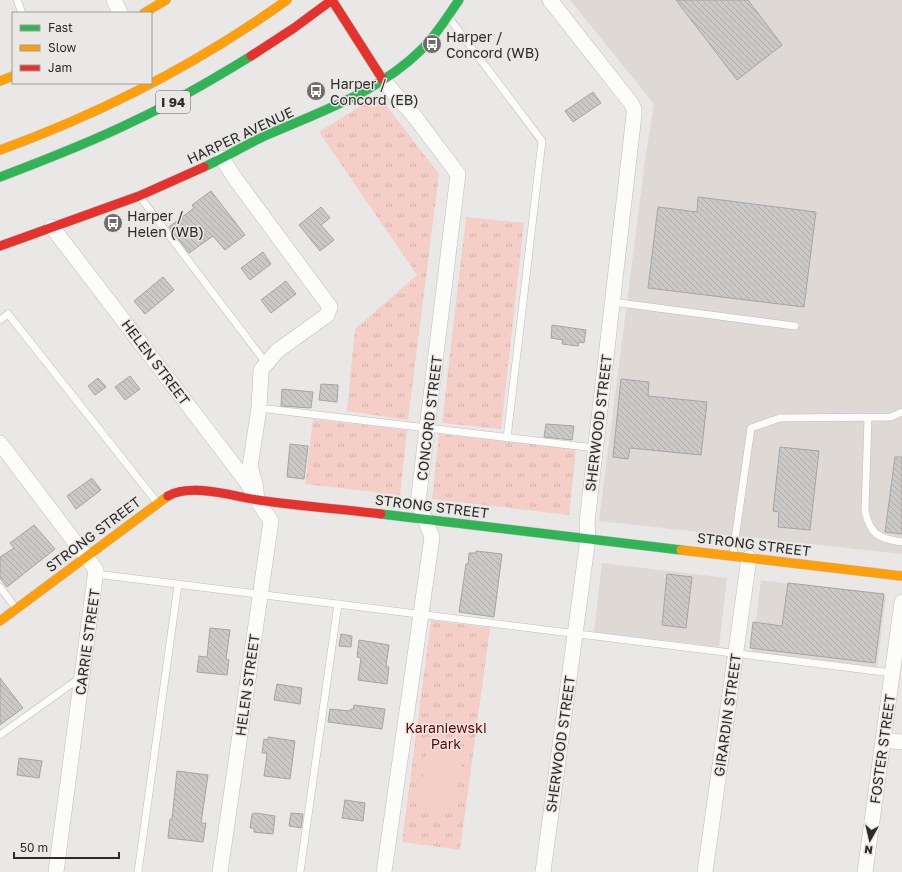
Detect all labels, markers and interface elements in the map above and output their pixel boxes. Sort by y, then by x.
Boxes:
legend [12,12,152,84]
text: Fast [48,20,73,35]
place label: Harper / Concord (WB) [446,28,539,61]
bus stop icon: Harper / Concord (WB) [421,33,443,55]
text: Slow [48,40,76,55]
text: Jam [48,60,72,75]
place label: Harper / Concord (EB) [330,75,419,108]
bus stop icon: Harper / Concord (EB) [305,80,327,102]
road number: I 94 [156,91,190,113]
street label: HARPER AVENUE [184,103,296,167]
place label: Harper / Helen (WB) [127,207,204,240]
bus stop icon: Harper / Helen (WB) [102,212,124,234]
street label: HELEN STREET [118,316,194,408]
street label: SHERWOOD STREET [581,353,615,492]
street label: CONCORD STREET [413,354,445,482]
street label: STRONG STREET [374,491,490,521]
street label: STRONG STREET [42,493,144,575]
street label: STRONG STREET [696,529,812,559]
street label: CARRIE STREET [71,588,103,696]
street label: HELEN STREET [231,633,263,737]
street label: GIRARDIN STREET [710,652,744,778]
street label: SHERWOOD STREET [542,674,578,813]
street label: FOSTER STREET [866,693,898,805]
park label: Karaniewski Park [405,719,487,752]
north arrow [850,820,890,860]
scale bar [14,834,119,860]
text: 50 m [20,840,48,855]
text: N [863,843,874,857]

